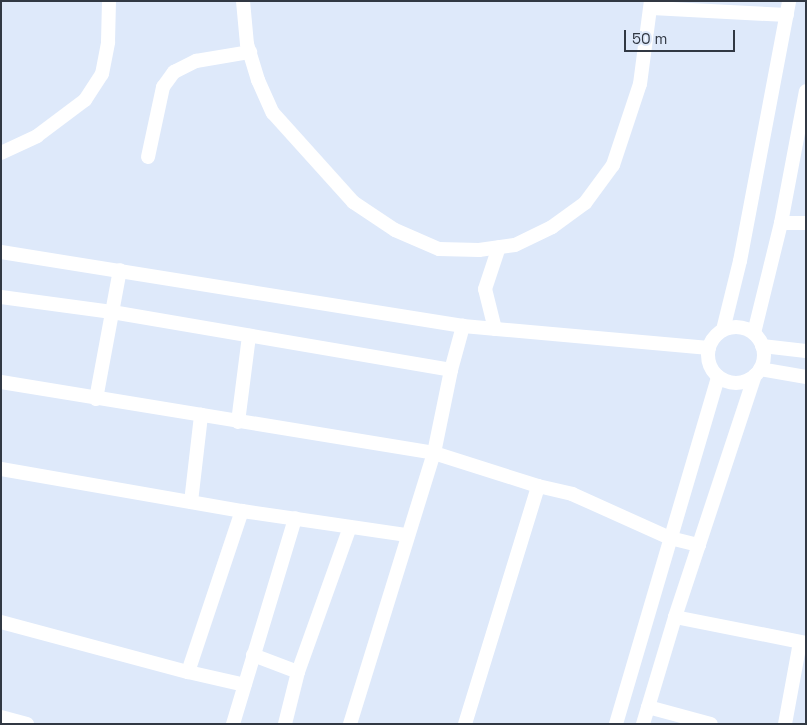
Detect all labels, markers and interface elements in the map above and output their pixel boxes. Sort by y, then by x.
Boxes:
scale bar [627,20,738,52]
text: 50 m [632,29,667,48]

